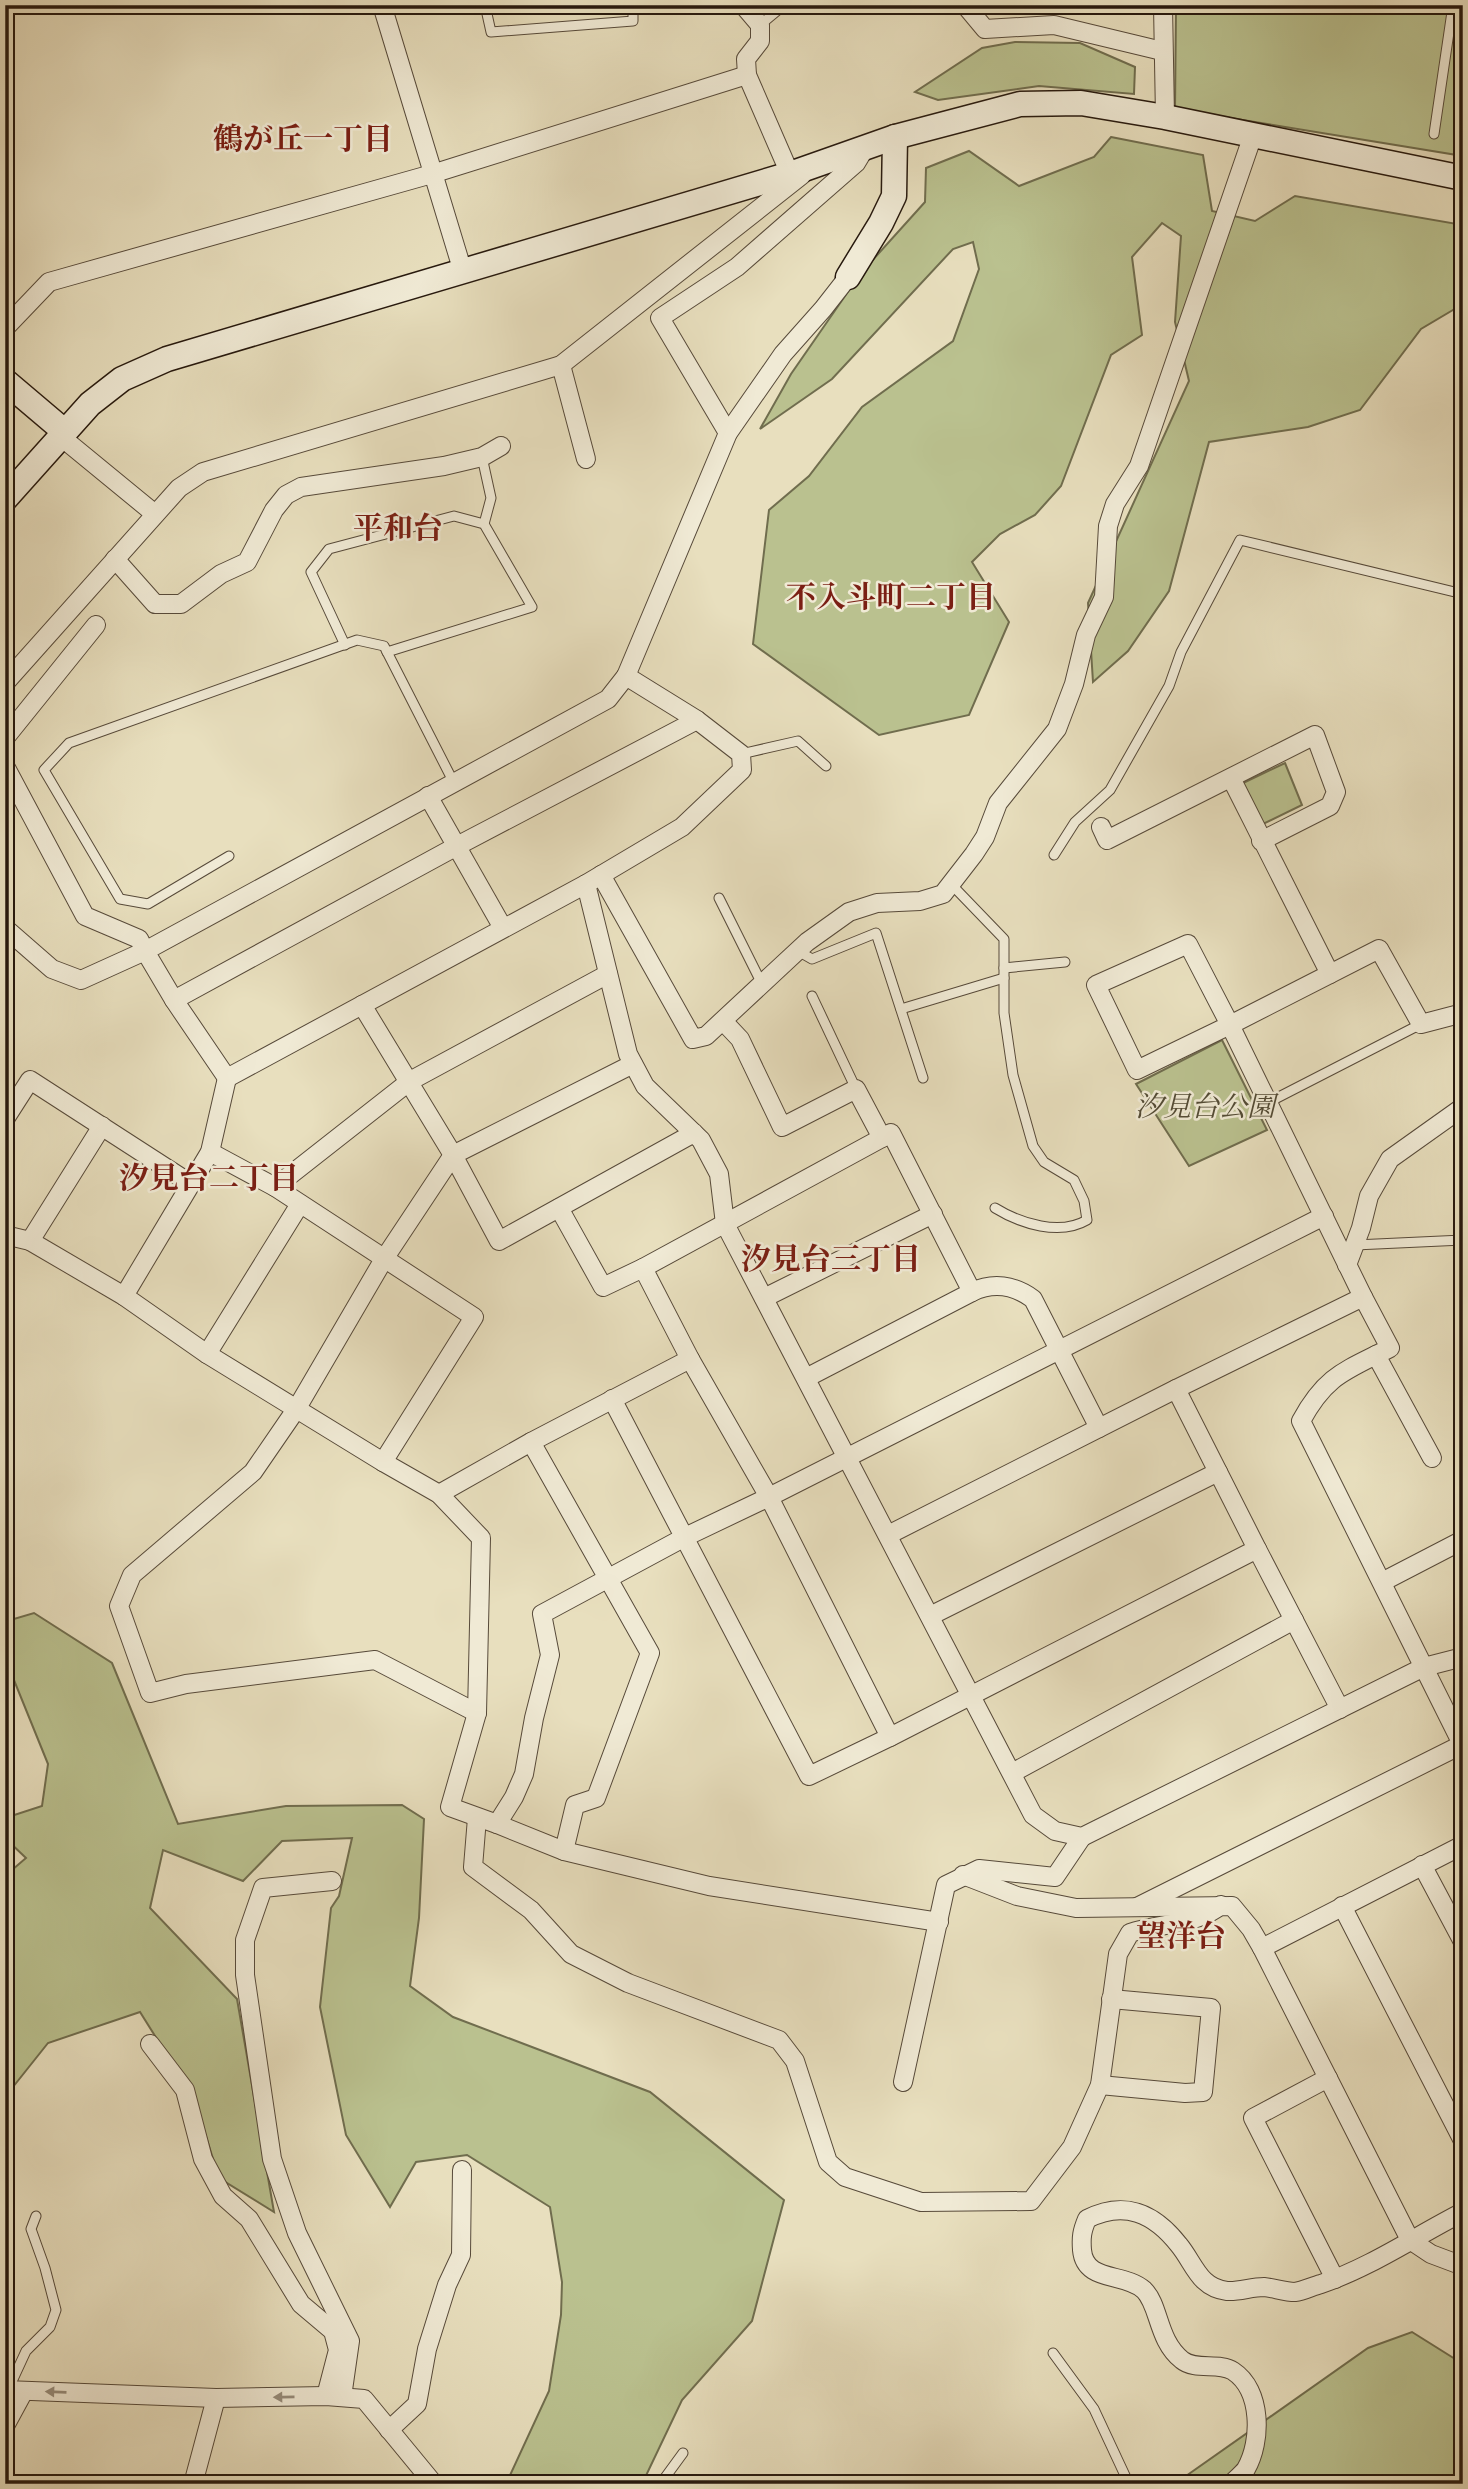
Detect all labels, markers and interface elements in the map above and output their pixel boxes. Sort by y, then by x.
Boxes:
district label: 鶴が丘一丁目 [213,119,393,158]
district label: 平和台 [353,508,443,547]
district label: 不入斗町二丁目 [786,577,996,616]
park label: 汐見台公園 [1135,1088,1279,1124]
district label: 汐見台二丁目 [119,1158,299,1197]
district label: 汐見台三丁目 [741,1239,921,1278]
district label: 望洋台 [1136,1916,1226,1955]
one-way arrow [45,2387,67,2398]
one-way arrow [272,2391,294,2402]

